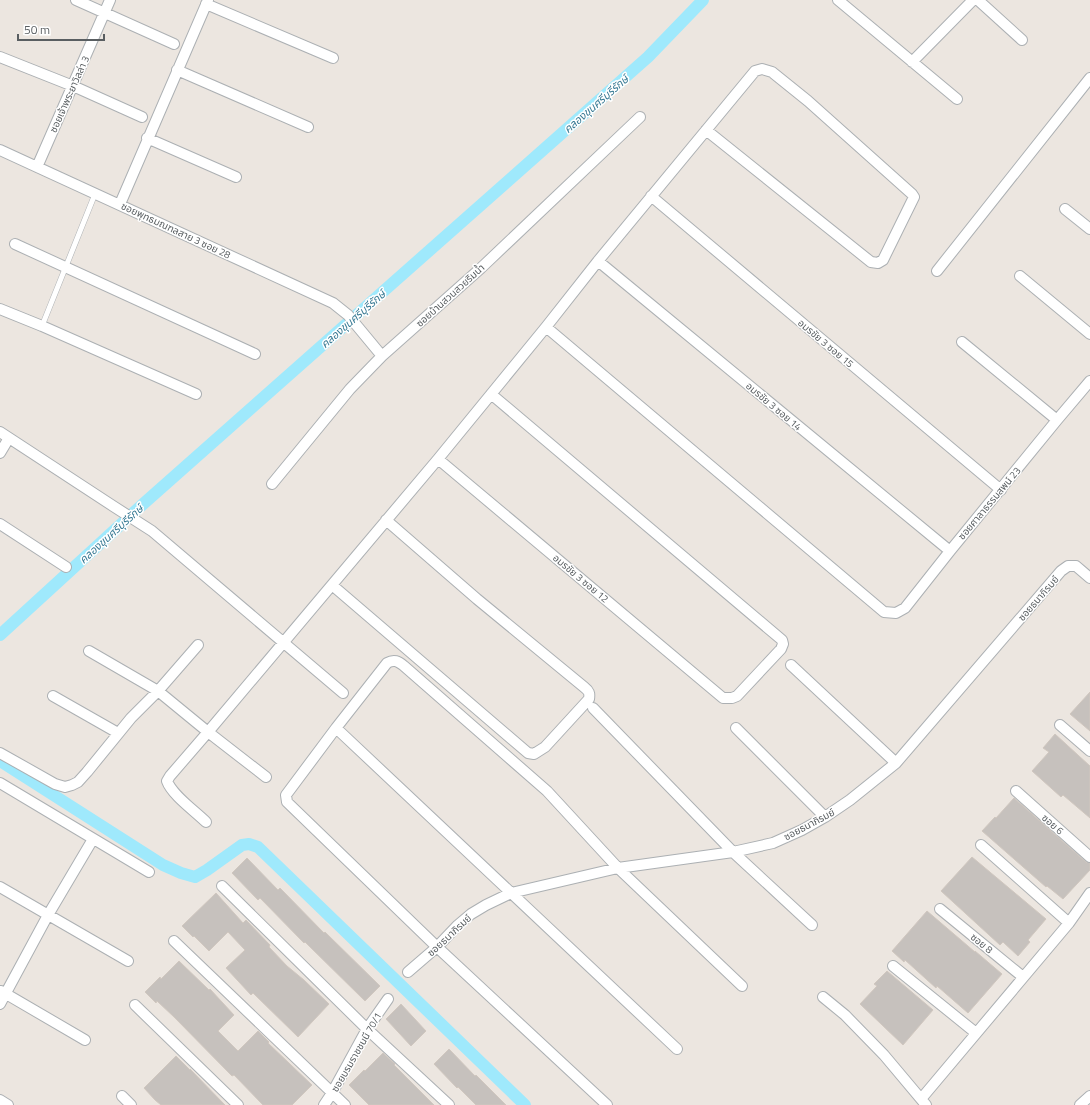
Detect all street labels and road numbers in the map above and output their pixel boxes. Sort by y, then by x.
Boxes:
street label: ซอยเจ้าพระยาวิลล่า 3 [46,53,93,135]
street label: ซอยพุทธมณฑลสาย 3 ซอย 28 [119,198,233,263]
street label: ซอยบ้านสวนสวยริมน้ำ [413,260,488,330]
street label: อมรชัย 3 ซอย 15 [794,316,857,372]
street label: อมรชัย 3 ซอย 14 [742,379,805,435]
street label: ซอยศาลาธรรมสพน์ 23 [954,464,1024,543]
street label: อมรชัย 3 ซอย 12 [549,551,612,606]
street label: ซอยธนาภิรมย์ [1014,572,1062,624]
street label: ซอยธนาภิรมย์ [781,805,837,844]
street label: ซอย 6 [1038,811,1067,839]
street label: ซอยธนาภิรมย์ [424,911,475,960]
street label: ซอย 8 [967,930,996,957]
street label: ซอยบรมราชชนนี 70/1 [328,1010,385,1095]

